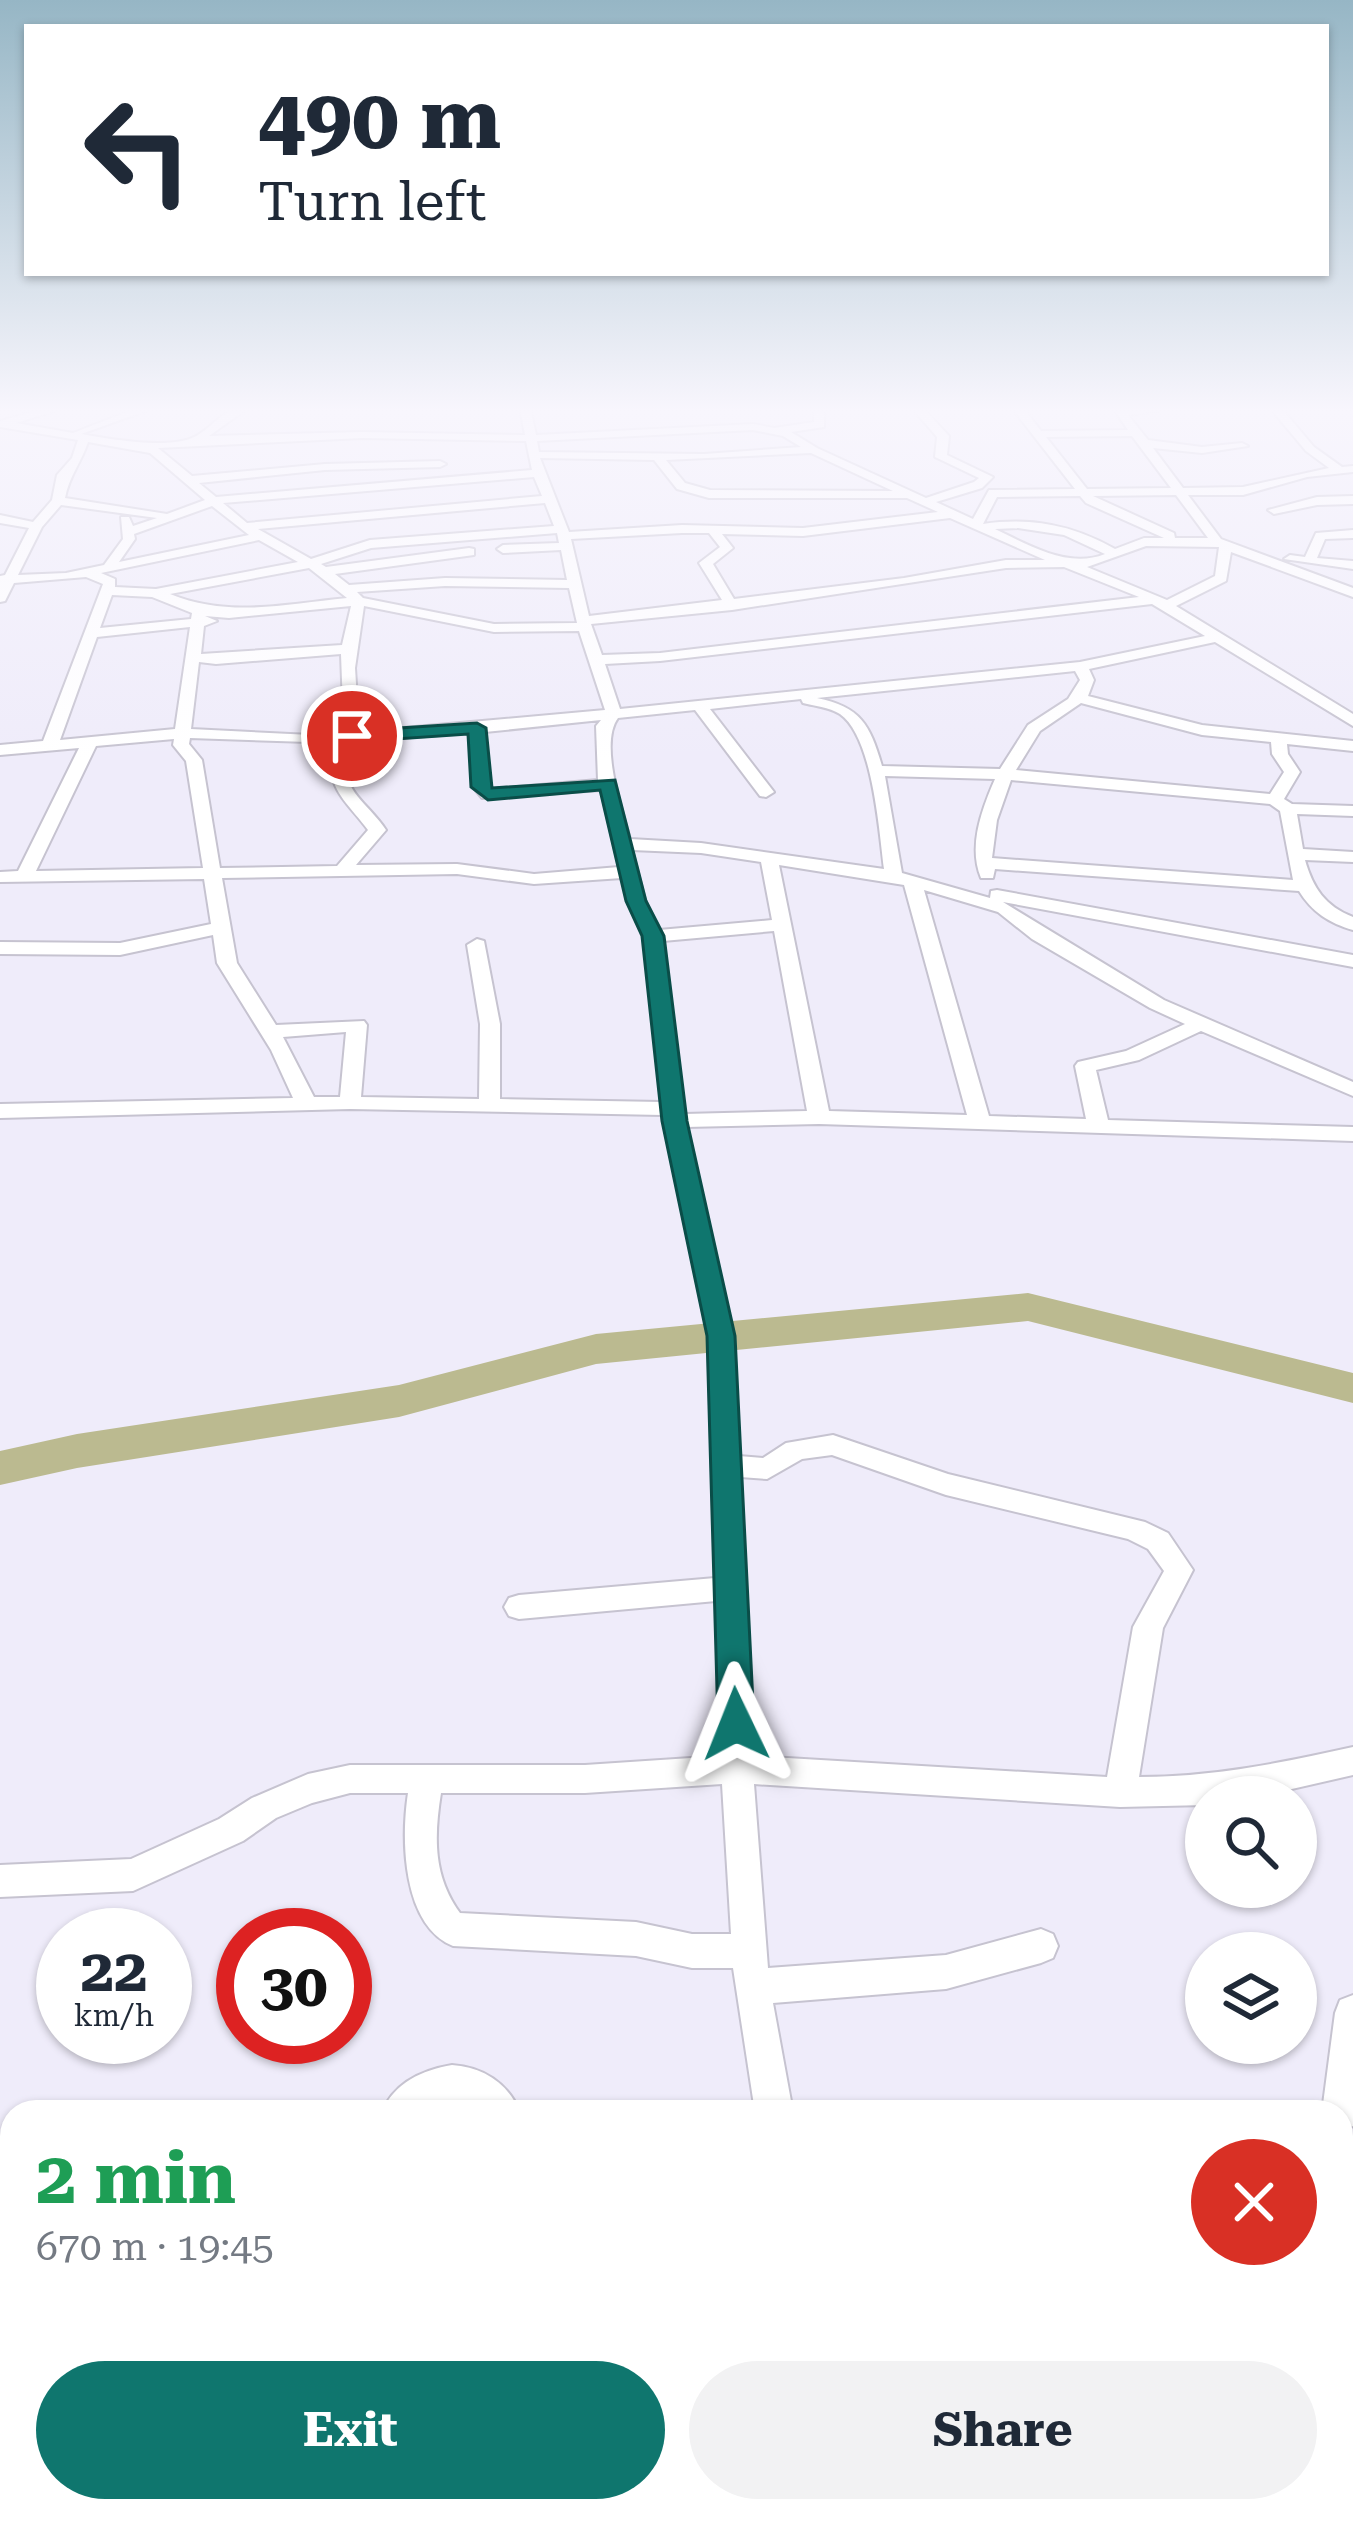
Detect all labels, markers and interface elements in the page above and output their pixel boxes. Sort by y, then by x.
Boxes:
text: 490 m [258,70,501,168]
icon: left [60,72,216,228]
text: Turn left [258,170,486,233]
pin [301,685,403,787]
icon: arrive [319,703,385,769]
position arrow [673,1661,799,1787]
map controls [1185,1776,1317,2064]
button: search [1185,1776,1317,1908]
speed limit sign: 30 [216,1908,372,2064]
button: layers [1185,1932,1317,2064]
text: 22 [80,1935,148,2006]
text: km/h [74,1998,154,2033]
text: 2 min [36,2136,236,2221]
button: close [1191,2139,1317,2265]
text: 670 m · 19:45 [36,2224,274,2270]
button: Exit [36,2361,665,2499]
button: Share [689,2361,1317,2499]

